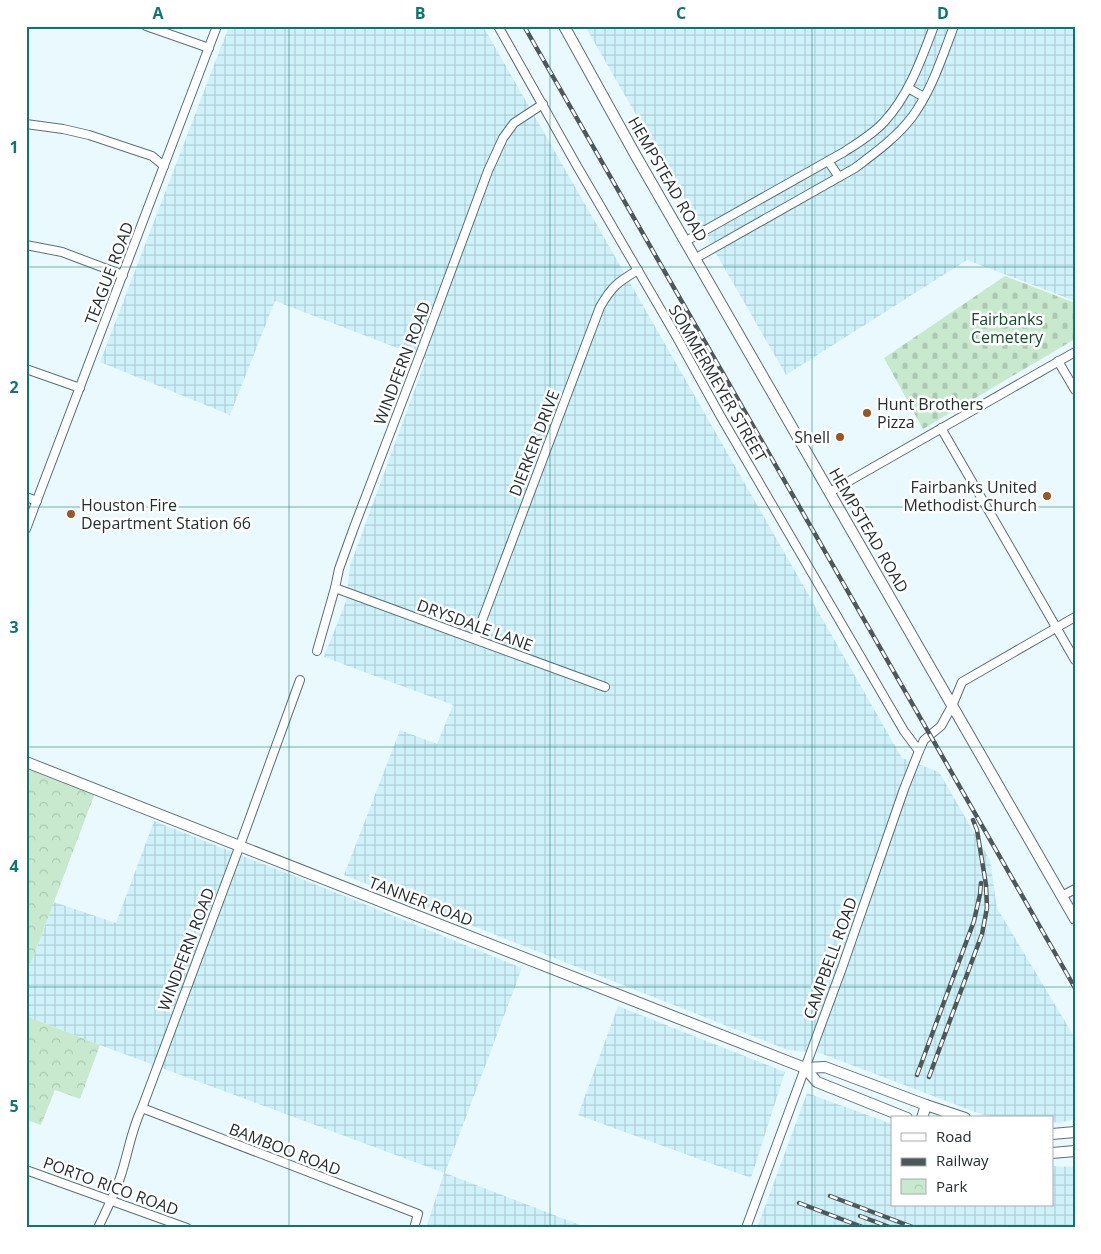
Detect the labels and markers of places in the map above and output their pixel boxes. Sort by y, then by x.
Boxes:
place label: Hunt Brothers Pizza [877,393,983,433]
marker: Hunt Brothers Pizza [861,407,873,419]
place label: Shell [794,426,830,448]
marker: Shell [834,431,846,443]
place label: Fairbanks United Methodist Church [903,476,1037,516]
marker: Fairbanks United Methodist Church [1041,490,1053,502]
place label: Houston Fire Department Station 66 [81,494,251,534]
marker: Houston Fire Department Station 66 [65,508,77,520]

